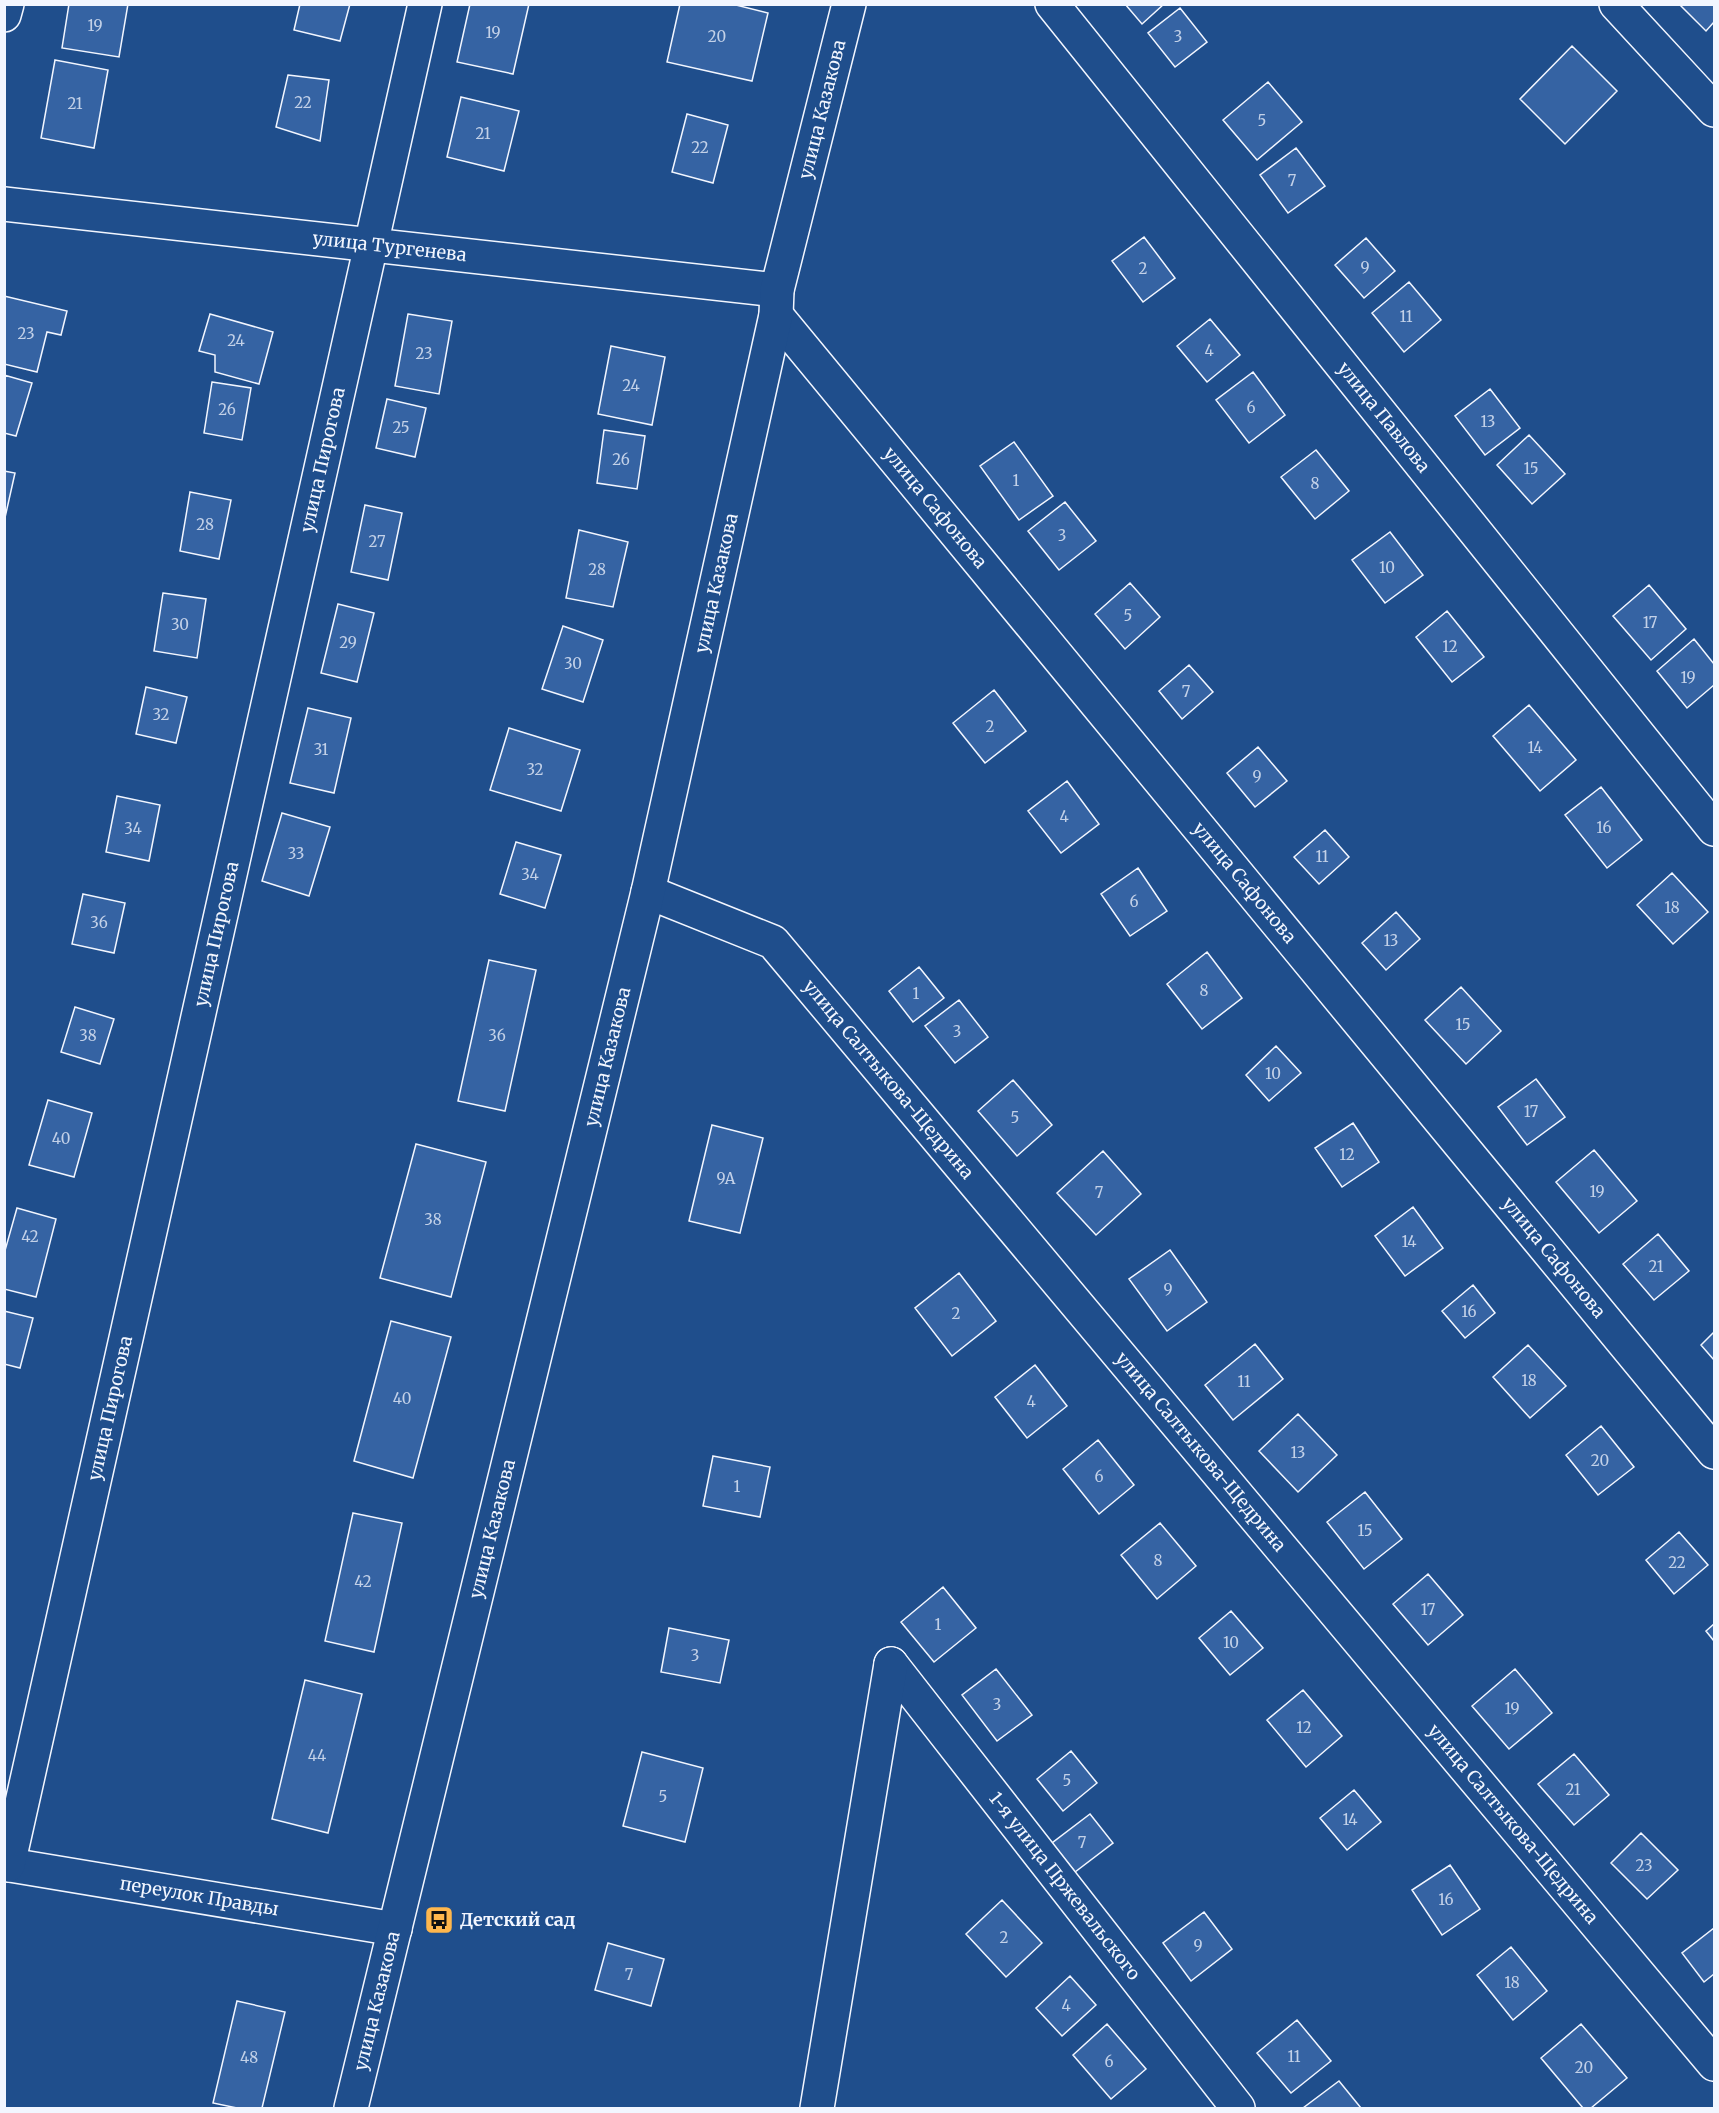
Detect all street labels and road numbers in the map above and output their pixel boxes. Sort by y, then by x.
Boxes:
street label: улица Казакова [793,37,851,181]
street label: улица Тургенева [312,226,468,266]
street label: улица Павлова [1333,357,1436,477]
street label: улица Пирогова [295,385,350,534]
street label: улица Сафонова [879,442,992,573]
street label: улица Казакова [689,511,743,655]
street label: улица Сафонова [1188,817,1302,948]
street label: улица Пирогова [189,859,244,1009]
street label: улица Салтыкова-Щедрина [798,975,979,1184]
street label: улица Казакова [579,984,635,1129]
street label: улица Сафонова [1497,1192,1611,1323]
street label: улица Пирогова [82,1333,137,1483]
street label: улица Салтыкова-Щедрина [1111,1347,1291,1556]
street label: улица Казакова [464,1456,520,1601]
street label: улица Салтыкова-Щедрина [1423,1719,1604,1929]
street label: 1-я улица Пржевальского [984,1787,1146,1985]
street label: переулок Правды [118,1871,281,1920]
street label: улица Казакова [348,1929,405,2073]

